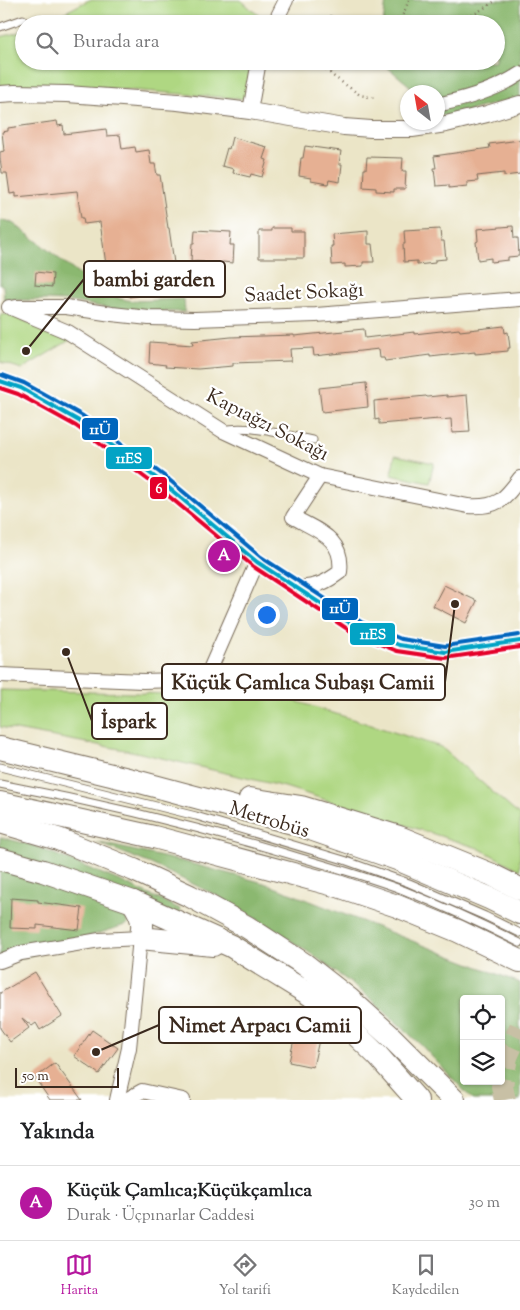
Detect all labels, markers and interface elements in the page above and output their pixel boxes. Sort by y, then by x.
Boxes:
search box [15,15,505,70]
icon: search [33,29,61,57]
text: Burada ara [73,29,159,56]
north arrow [400,85,445,130]
callout: bambi garden [84,261,225,297]
text: bambi garden [92,266,215,296]
street label: Saadet Sokağı [244,276,365,312]
street label: Kapıağzı Sokağı [200,383,334,470]
line badge: 11Ü [81,417,119,441]
text: 11Ü [90,420,111,441]
line badge: 11ES [105,446,153,470]
text: 11ES [116,450,142,470]
line badge: 6 [149,476,168,500]
text: 6 [156,480,163,500]
pin: A [208,537,240,575]
line badge: 11Ü [321,597,359,621]
text: 11Ü [330,599,351,620]
your location [254,602,280,628]
line badge: 11ES [349,622,396,646]
text: 11ES [360,626,386,646]
callout: Küçük Çamlıca Subaşı Camii [162,664,445,700]
text: Küçük Çamlıca Subaşı Camii [171,669,435,699]
callout: İspark [92,703,167,739]
text: İspark [101,708,157,738]
street label: Metrobüs [225,795,313,847]
map controls [460,995,505,1085]
button: locate [460,995,505,1040]
callout: Nimet Arpacı Camii [159,1007,361,1043]
text: Nimet Arpacı Camii [169,1012,351,1042]
button: layers [460,1040,505,1085]
scale bar [15,1065,119,1088]
text: 50 m [22,1067,49,1087]
text: Yakında [20,1118,94,1148]
text: Küçük Çamlıca;Küçükçamlıca [67,1178,312,1205]
text: A [30,1192,43,1215]
text: 30 m [469,1192,500,1215]
text: Durak · Üçpınarlar Caddesi [67,1205,255,1228]
tab: Harita [60,1251,98,1301]
tab: Yol tarifi [219,1251,271,1301]
tab: Kaydedilen [392,1251,460,1301]

